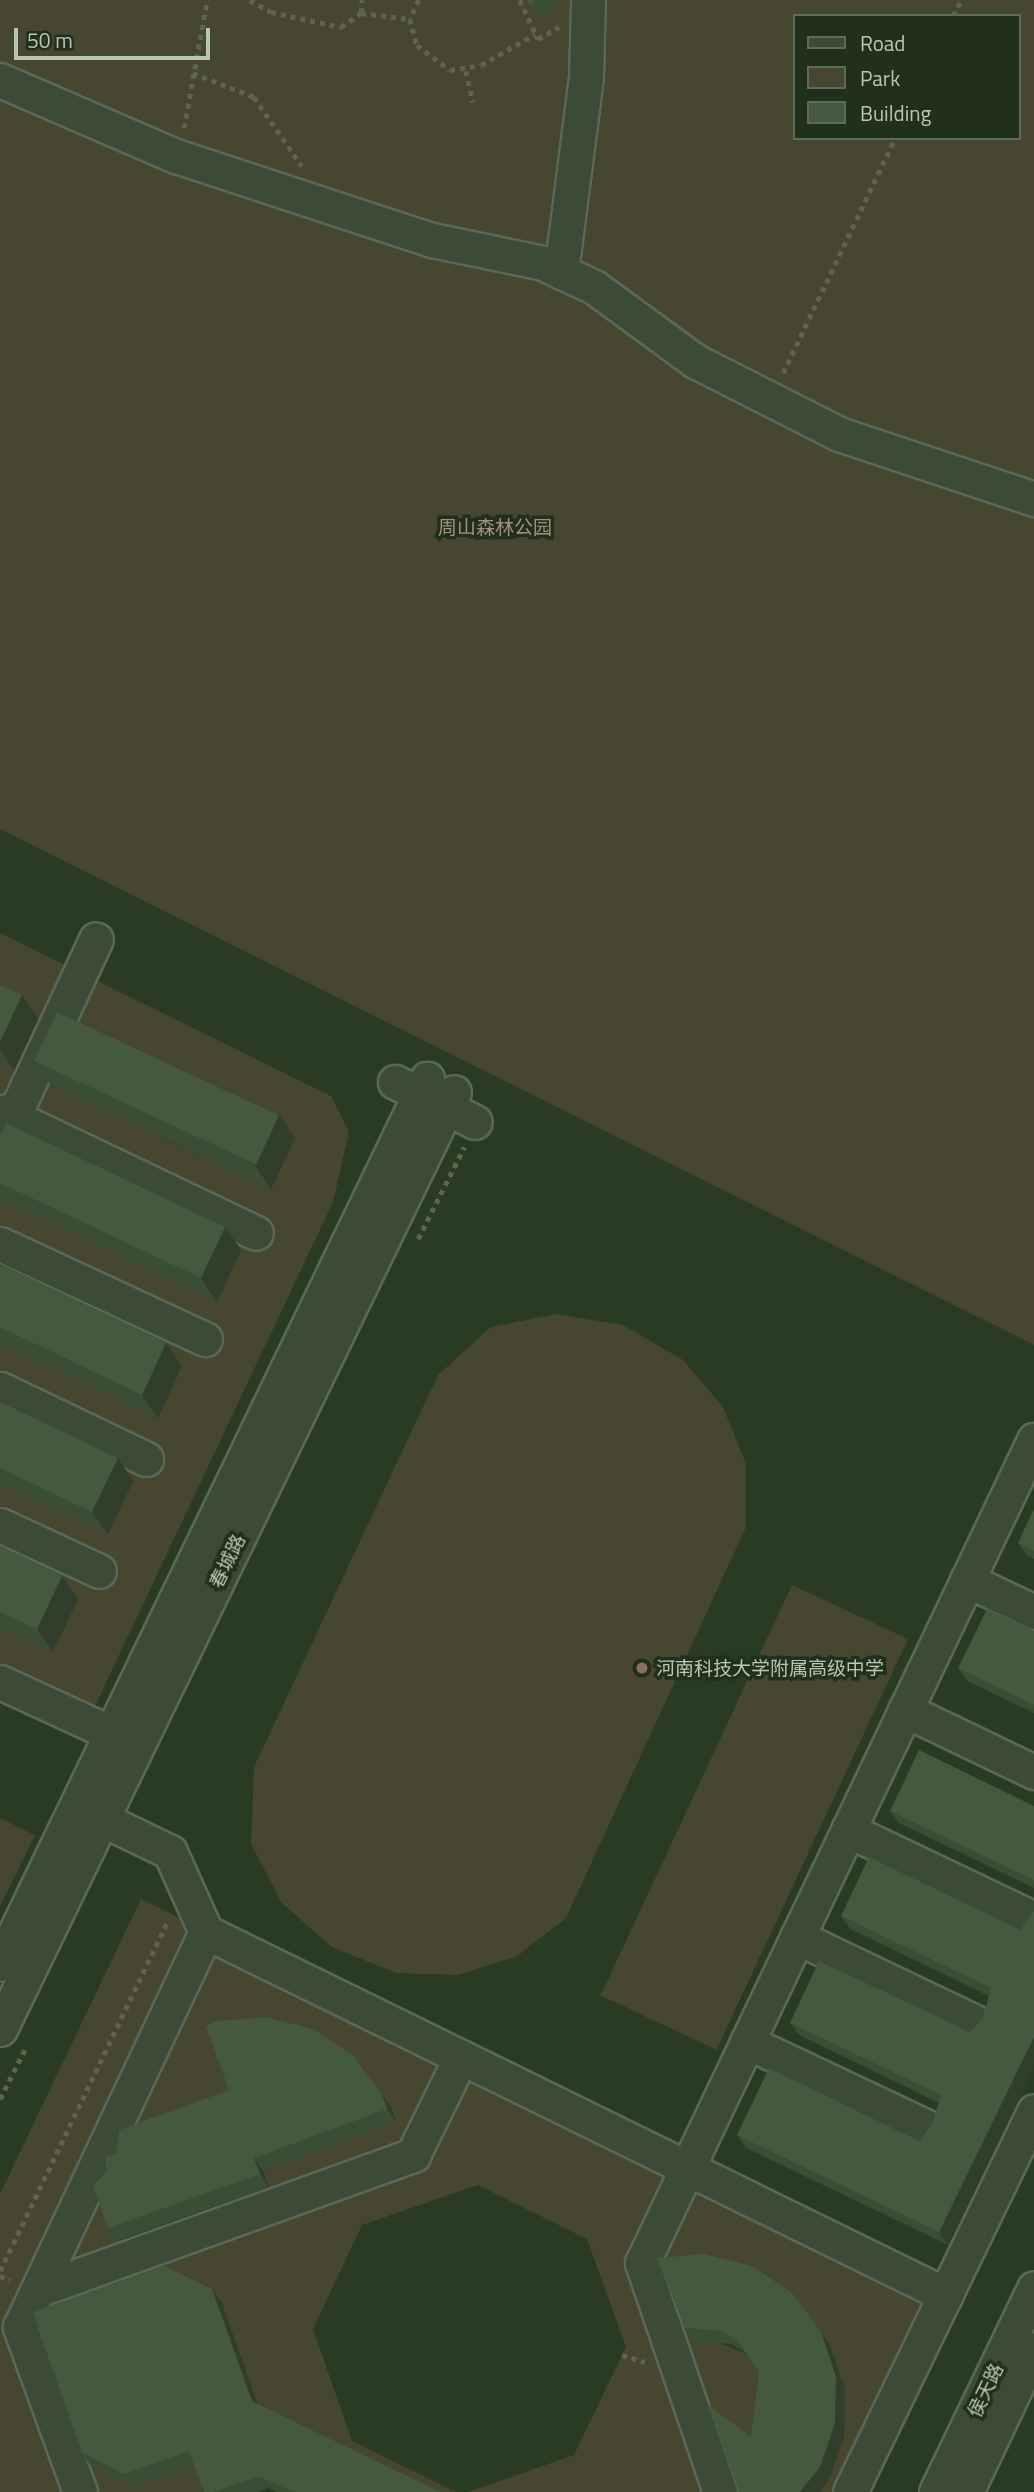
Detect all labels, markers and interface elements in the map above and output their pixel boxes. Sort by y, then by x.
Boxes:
scale bar [18,14,214,58]
legend [792,14,1020,140]
text: 50 m [27,24,73,56]
text: Road [860,27,905,59]
text: Park [860,62,900,94]
text: Building [860,97,931,129]
park label: 周山森林公园 [438,516,552,538]
street label: 春城路 [204,1530,250,1592]
place label: 河南科技大学附属高级中学 [656,1657,884,1679]
marker: 河南科技大学附属高级中学 [634,1660,650,1676]
street label: 侯天路 [962,2359,1008,2421]

